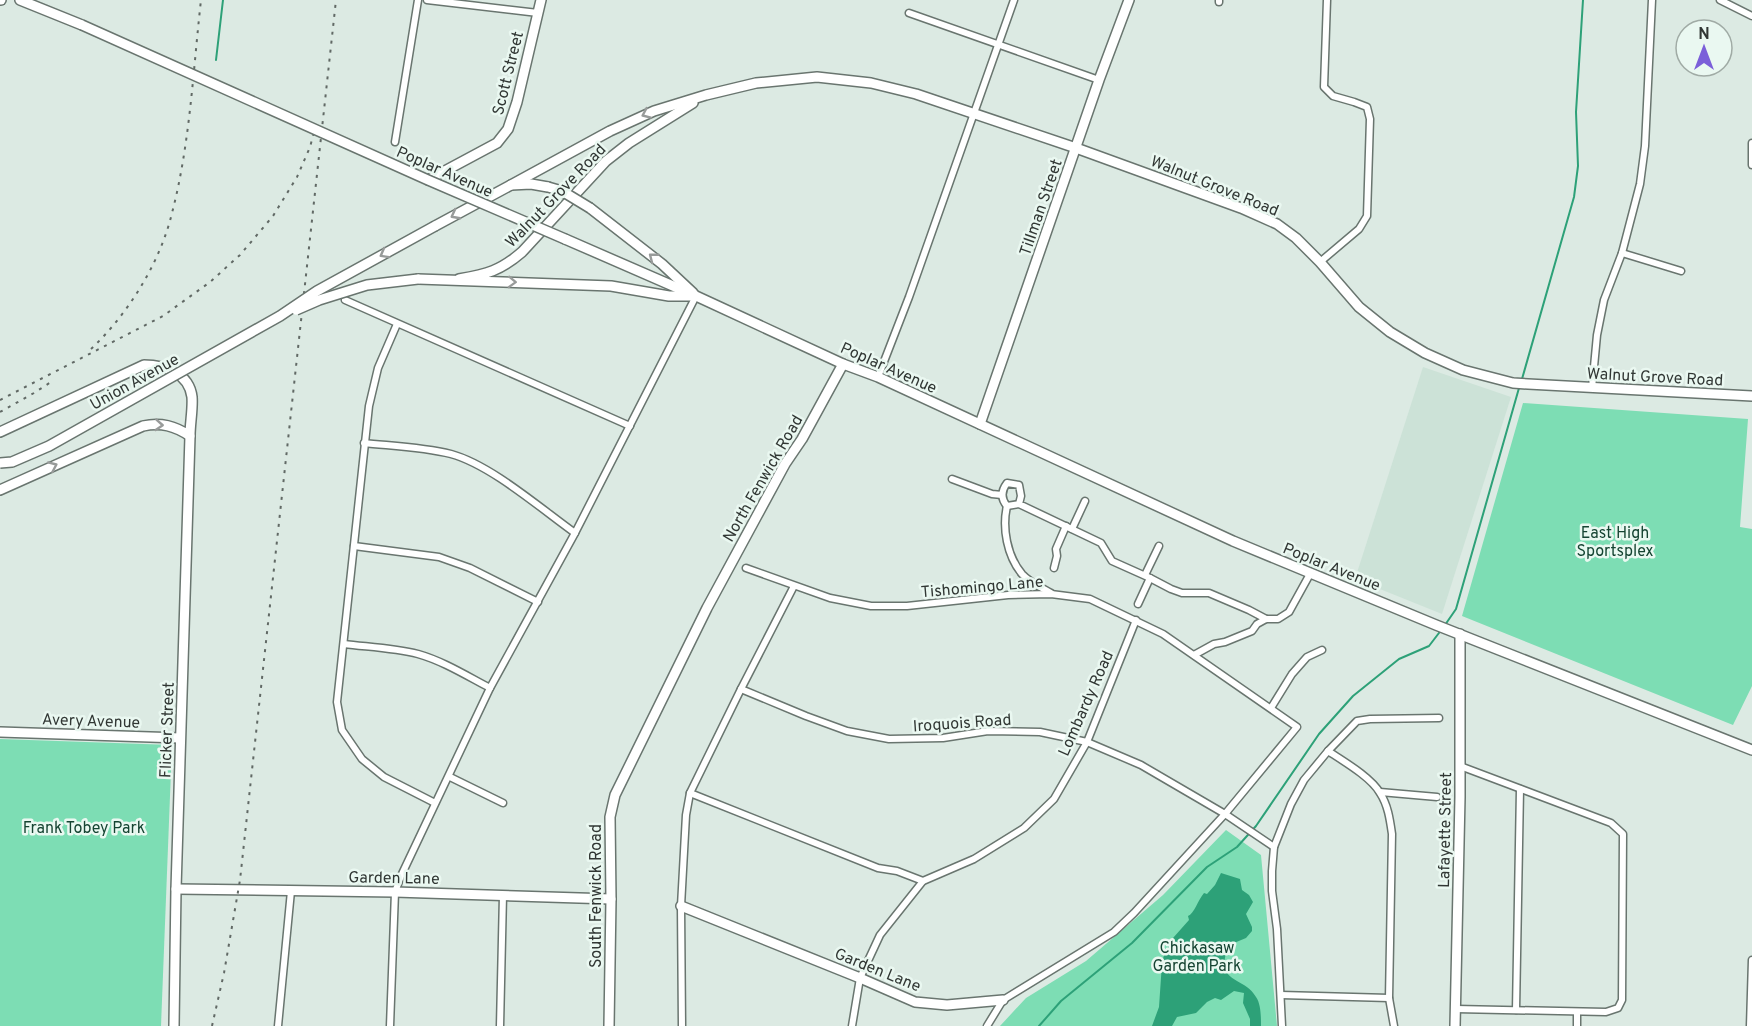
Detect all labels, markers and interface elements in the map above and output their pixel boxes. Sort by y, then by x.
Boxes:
north arrow [1674,18,1734,78]
text: N [1698,25,1710,45]
street label: Scott Street [489,29,529,118]
one-way arrow [641,107,652,119]
street label: Walnut Grove Road [502,140,611,252]
street label: Poplar Avenue [393,143,496,203]
street label: Walnut Grove Road [1147,152,1281,222]
street label: Tillman Street [1016,157,1068,259]
one-way arrow [450,208,461,219]
one-way arrow [380,247,390,258]
one-way arrow [649,254,660,265]
one-way arrow [508,275,517,288]
street label: Poplar Avenue [837,339,940,399]
street label: Union Avenue [87,350,183,415]
street label: Walnut Grove Road [1586,364,1724,392]
street label: North Fenwick Road [719,412,808,546]
one-way arrow [155,419,164,432]
one-way arrow [47,461,58,473]
park label: East High Sportsplex [1576,524,1654,562]
street label: Poplar Avenue [1279,539,1383,597]
street label: Tishomingo Lane [920,573,1044,603]
street label: Lombardy Road [1055,648,1119,760]
street label: Flicker Street [156,682,180,778]
street label: Avery Avenue [41,710,140,734]
street label: Iroquois Road [912,711,1012,737]
street label: Lafayette Street [1435,772,1457,888]
park label: Frank Tobey Park [23,819,145,839]
street label: South Fenwick Road [587,824,607,968]
street label: Garden Lane [348,868,440,890]
park label: Chickasaw Garden Park [1152,939,1242,977]
street label: Garden Lane [831,944,923,997]

